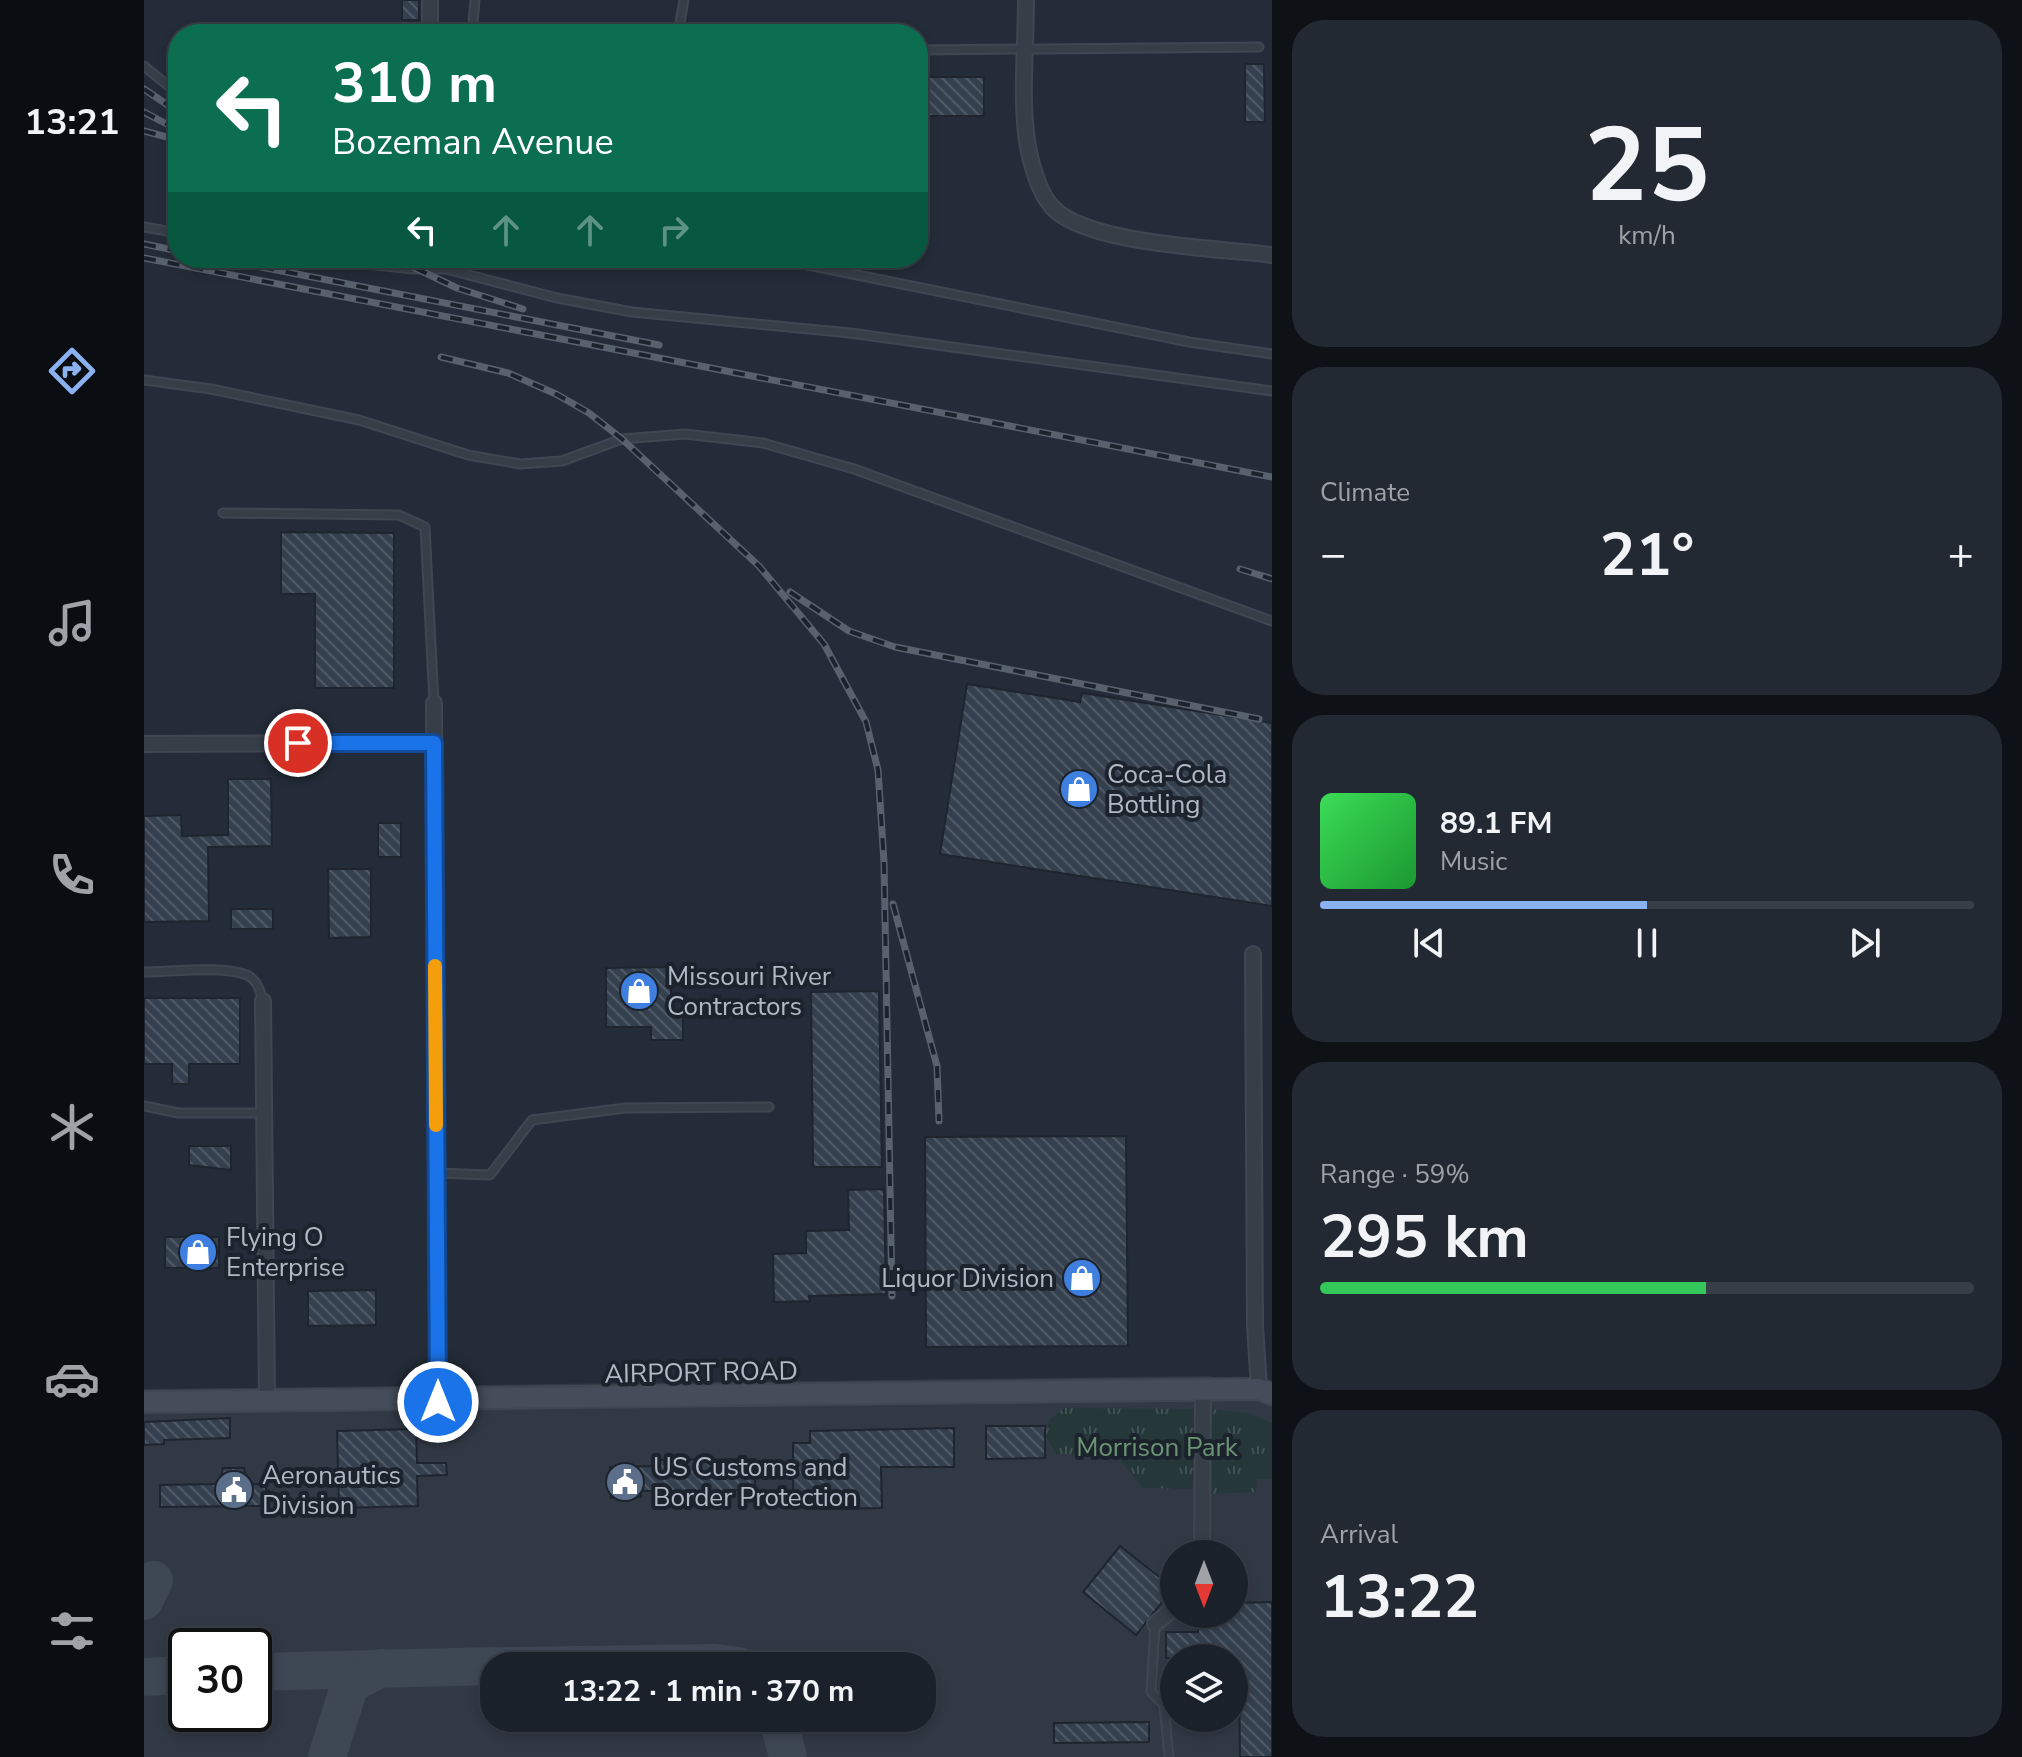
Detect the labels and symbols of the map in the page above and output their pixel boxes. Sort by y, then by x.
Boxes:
pin [264,709,332,777]
place label: Coca-Cola Bottling [1107,757,1227,822]
shop icon: Coca-Cola Bottling [1058,768,1100,810]
place label: Missouri River Contractors [667,959,832,1024]
shop icon: Missouri River Contractors [618,970,660,1012]
place label: Flying O Enterprise [226,1220,345,1285]
shop icon: Flying O Enterprise [177,1231,219,1273]
shop icon: Liquor Division [1061,1257,1103,1299]
place label: Liquor Division [881,1261,1054,1296]
street label: AIRPORT ROAD [604,1353,798,1392]
position arrow [396,1360,480,1444]
park label: Morrison Park [1076,1430,1239,1465]
place label: US Customs and Border Protection [653,1450,858,1515]
place label: Aeronautics Division [262,1458,401,1523]
public building icon: US Customs and Border Protection [604,1461,646,1503]
public building icon: Aeronautics Division [213,1469,255,1511]
north arrow [1160,1540,1248,1628]
speed limit sign: 30 [168,1628,272,1732]

